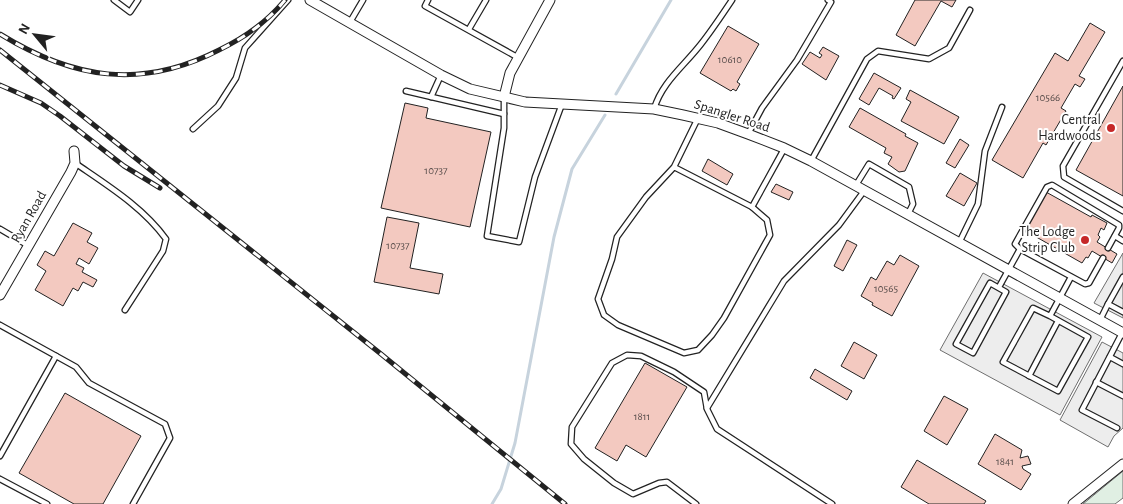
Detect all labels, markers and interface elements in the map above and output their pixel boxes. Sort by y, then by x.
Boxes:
north arrow [10,10,60,60]
text: N [16,22,33,37]
house number: 10610 [718,54,742,65]
house number: 10566 [1036,92,1060,103]
street label: Spangler Road [692,97,772,135]
place label: Central Hardwoods [1038,113,1101,143]
marker: Central Hardwoods [1105,122,1117,134]
house number: 10737 [424,165,448,176]
street label: Ryan Road [9,189,49,245]
place label: The Lodge Strip Club [1019,225,1075,255]
marker: The Lodge Strip Club [1079,234,1091,246]
house number: 10737 [386,240,410,251]
house number: 10565 [874,283,898,294]
house number: 1811 [634,411,650,422]
house number: 1841 [996,456,1014,467]

